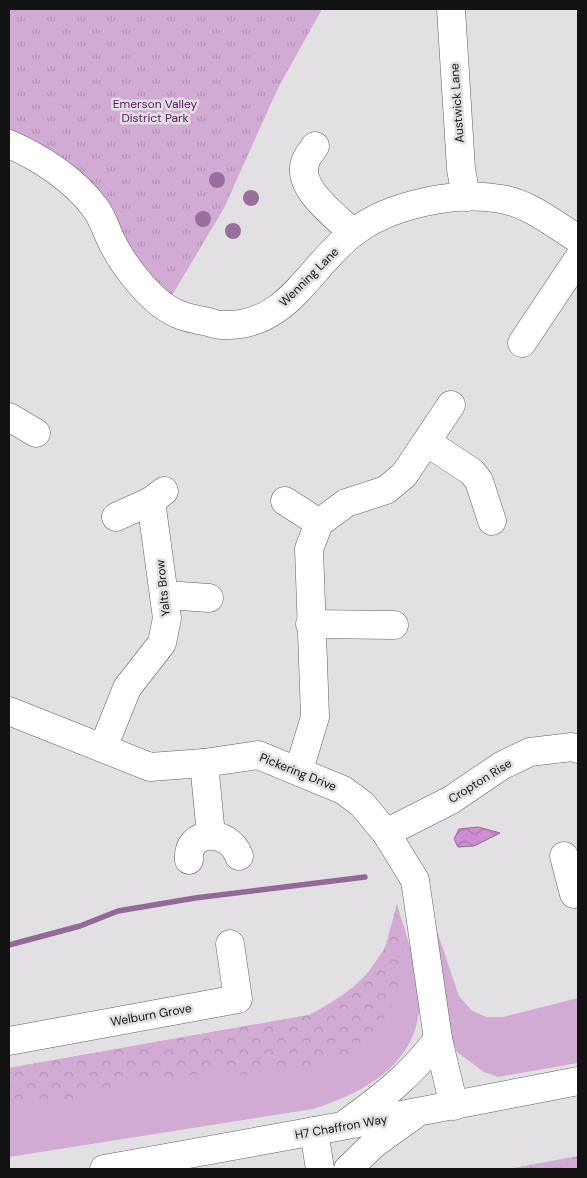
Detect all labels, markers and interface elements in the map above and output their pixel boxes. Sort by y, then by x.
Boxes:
street label: Austwick Lane [446,62,468,143]
park label: Emerson Valley District Park [113,96,198,126]
street label: Wenning Lane [276,244,342,310]
street label: Yalts Brow [152,559,174,617]
street label: Pickering Drive [257,749,339,795]
street label: Cropton Rise [445,755,515,807]
street label: Welburn Grove [109,1000,193,1030]
street label: H7 Chaffron Way [294,1111,389,1143]

